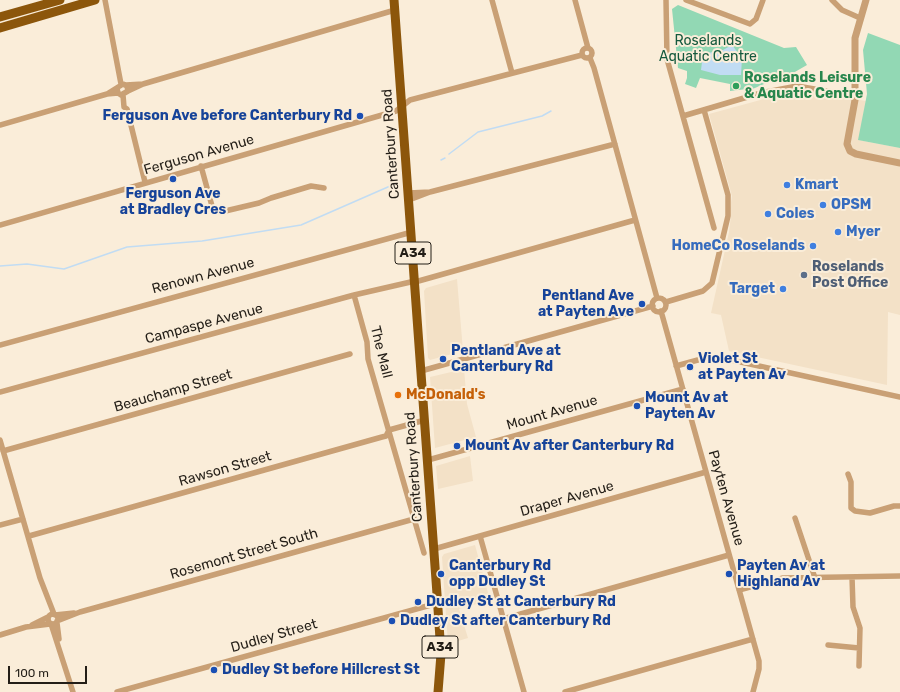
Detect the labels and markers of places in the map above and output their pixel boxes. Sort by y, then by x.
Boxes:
place label: Roselands Leisure & Aquatic Centre [744,70,871,102]
marker: Roselands Leisure & Aquatic Centre [731,81,741,91]
place label: Ferguson Ave before Canterbury Rd [102,108,352,124]
marker: Ferguson Ave before Canterbury Rd [355,111,365,121]
marker: Ferguson Ave at Bradley Cres [168,174,178,184]
place label: Kmart [795,177,838,193]
marker: Kmart [782,180,792,190]
place label: Ferguson Ave at Bradley Cres [120,186,226,218]
place label: OPSM [831,197,871,213]
marker: OPSM [818,200,828,210]
place label: Coles [776,206,814,222]
marker: Coles [763,209,773,219]
place label: Myer [846,224,880,240]
marker: Myer [833,227,843,237]
place label: HomeCo Roselands [671,238,805,254]
marker: HomeCo Roselands [808,241,818,251]
place label: Roselands Post Office [812,259,888,292]
marker: Roselands Post Office [799,270,809,280]
place label: Target [729,281,775,297]
marker: Target [778,284,788,294]
place label: Pentland Ave at Payten Ave [538,288,634,320]
marker: Pentland Ave at Payten Ave [637,299,647,309]
place label: Pentland Ave at Canterbury Rd [451,343,561,376]
place label: Violet St at Payten Av [698,351,786,384]
marker: Pentland Ave at Canterbury Rd [438,354,448,364]
marker: Violet St at Payten Av [685,362,695,372]
place label: McDonald's [406,387,485,403]
marker: McDonald's [393,390,403,400]
place label: Mount Av at Payten Av [645,390,728,422]
marker: Mount Av at Payten Av [632,401,642,411]
place label: Mount Av after Canterbury Rd [465,438,674,454]
marker: Mount Av after Canterbury Rd [452,441,462,451]
place label: Canterbury Rd opp Dudley St [449,558,551,590]
place label: Payten Av at Highland Av [737,558,825,590]
marker: Canterbury Rd opp Dudley St [436,569,446,579]
marker: Payten Av at Highland Av [724,569,734,579]
place label: Dudley St at Canterbury Rd [426,594,616,610]
marker: Dudley St at Canterbury Rd [413,597,423,607]
place label: Dudley St after Canterbury Rd [400,613,611,629]
marker: Dudley St after Canterbury Rd [387,616,397,626]
place label: Dudley St before Hillcrest St [222,662,420,678]
marker: Dudley St before Hillcrest St [209,665,219,675]

